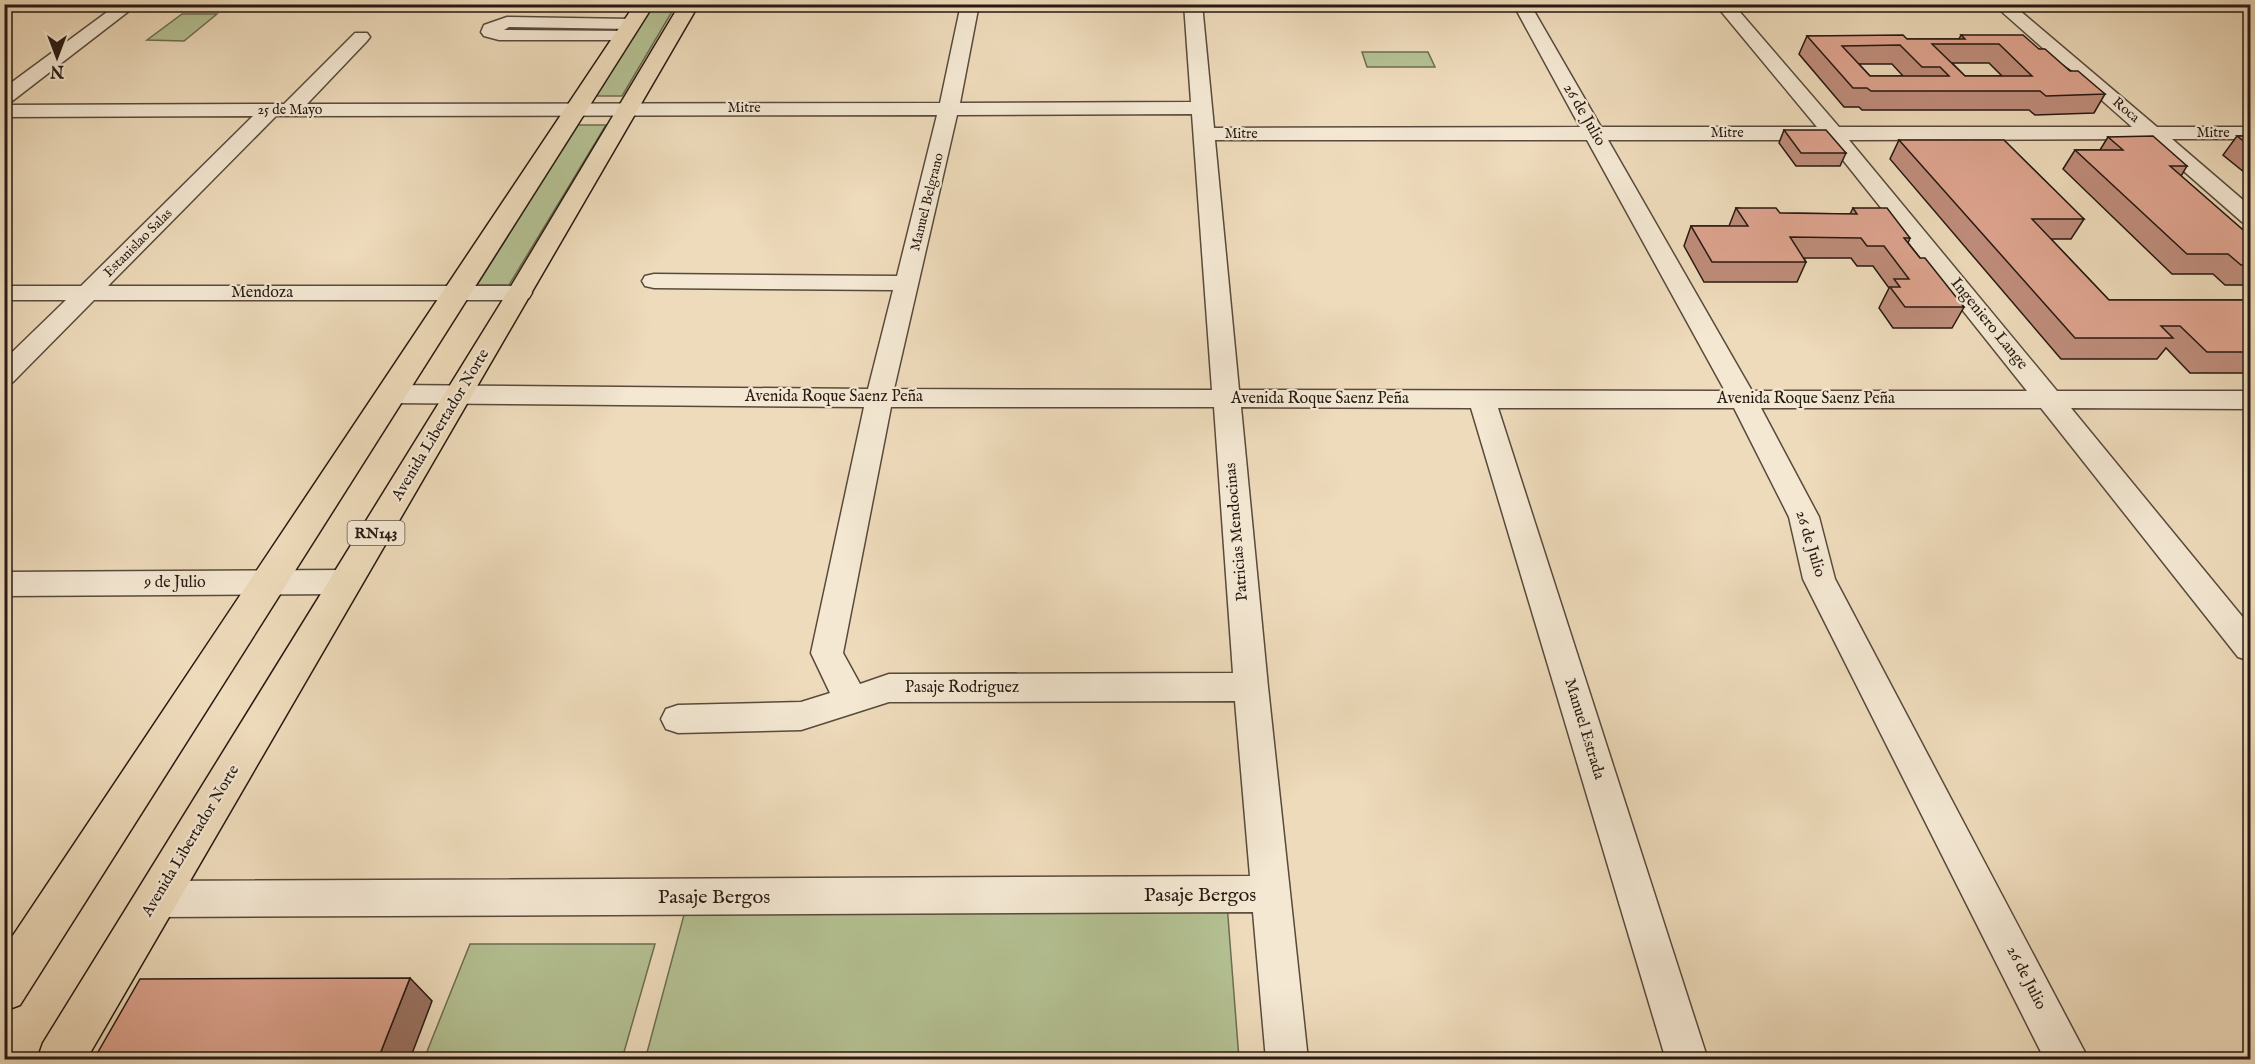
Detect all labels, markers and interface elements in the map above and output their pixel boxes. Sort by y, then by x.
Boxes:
north arrow [27,27,87,87]
text: N [50,60,65,80]
street label: 26 de Julio [1558,80,1610,150]
street label: Roca [2109,93,2144,127]
street label: Mitre [727,99,761,117]
street label: 25 de Mayo [258,101,323,119]
street label: Mitre [1710,124,1744,142]
street label: Mitre [2196,124,2230,142]
street label: Mitre [1224,125,1258,143]
street label: Manuel Belgrano [906,151,948,253]
street label: Estanislao Salas [100,205,176,281]
street label: Ingeniero Lange [1946,274,2032,374]
street label: Mendoza [231,283,293,303]
street label: Avenida Libertador Norte [387,346,494,505]
street label: Avenida Roque Saenz Peña [744,387,923,407]
street label: Avenida Roque Saenz Peña [1230,389,1409,409]
street label: Avenida Roque Saenz Peña [1716,389,1895,409]
street label: Patricias Mendocinas [1221,462,1253,602]
street label: 26 de Julio [1790,508,1830,580]
road number: RN143 [348,521,404,545]
street label: 9 de Julio [143,573,206,593]
street label: Manuel Estrada [1559,676,1609,782]
street label: Pasaje Rodriguez [905,678,1019,698]
street label: Avenida Libertador Norte [137,762,244,921]
street label: Pasaje Bergos [1144,883,1256,908]
street label: Pasaje Bergos [658,885,770,910]
street label: 26 de Julio [2001,943,2051,1013]

